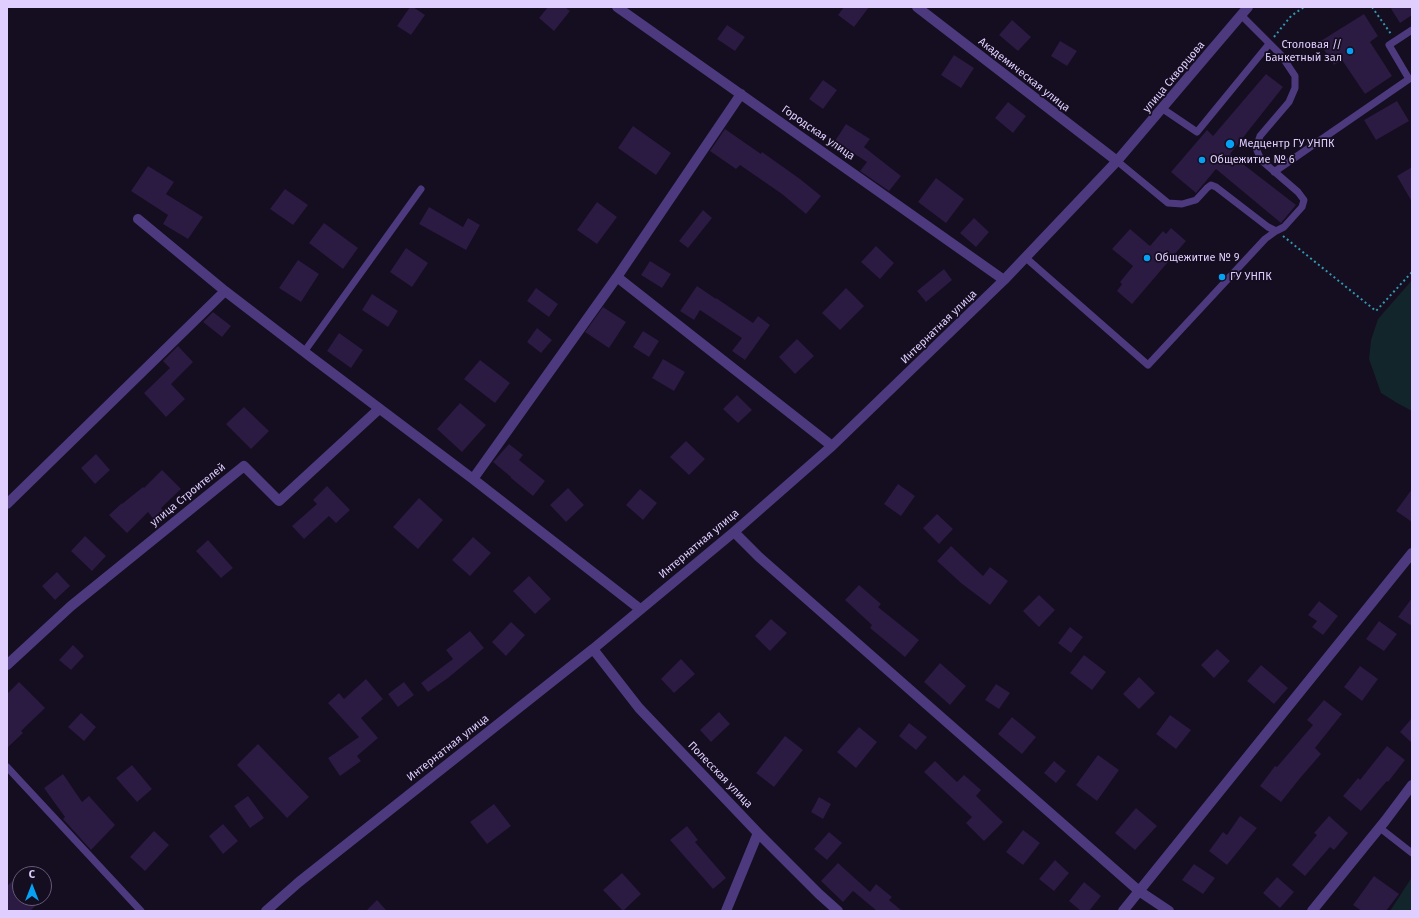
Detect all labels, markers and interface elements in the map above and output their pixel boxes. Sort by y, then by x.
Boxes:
street label: Академическая улица [976,35,1072,115]
place label: Столовая // Банкетный зал [1265,38,1342,64]
street label: улица Скворцова [1140,39,1208,115]
marker: Столовая // Банкетный зал [1345,46,1355,56]
street label: Городская улица [779,103,857,163]
place label: Медцентр ГУ УНПК [1239,137,1335,151]
marker: Медцентр ГУ УНПК [1224,138,1236,150]
place label: Общежитие № 6 [1210,153,1295,167]
marker: Общежитие № 6 [1197,155,1207,165]
place label: Общежитие № 9 [1155,251,1240,265]
marker: Общежитие № 9 [1142,253,1152,263]
place label: ГУ УНПК [1230,270,1272,284]
marker: ГУ УНПК [1217,272,1227,282]
street label: Интернатная улица [898,287,980,367]
street label: улица Строителей [148,461,228,529]
street label: Интернатная улица [656,507,742,581]
street label: Интернатная улица [404,712,492,784]
street label: Полесская улица [685,739,755,811]
north arrow [12,866,52,906]
text: С [29,868,35,881]

